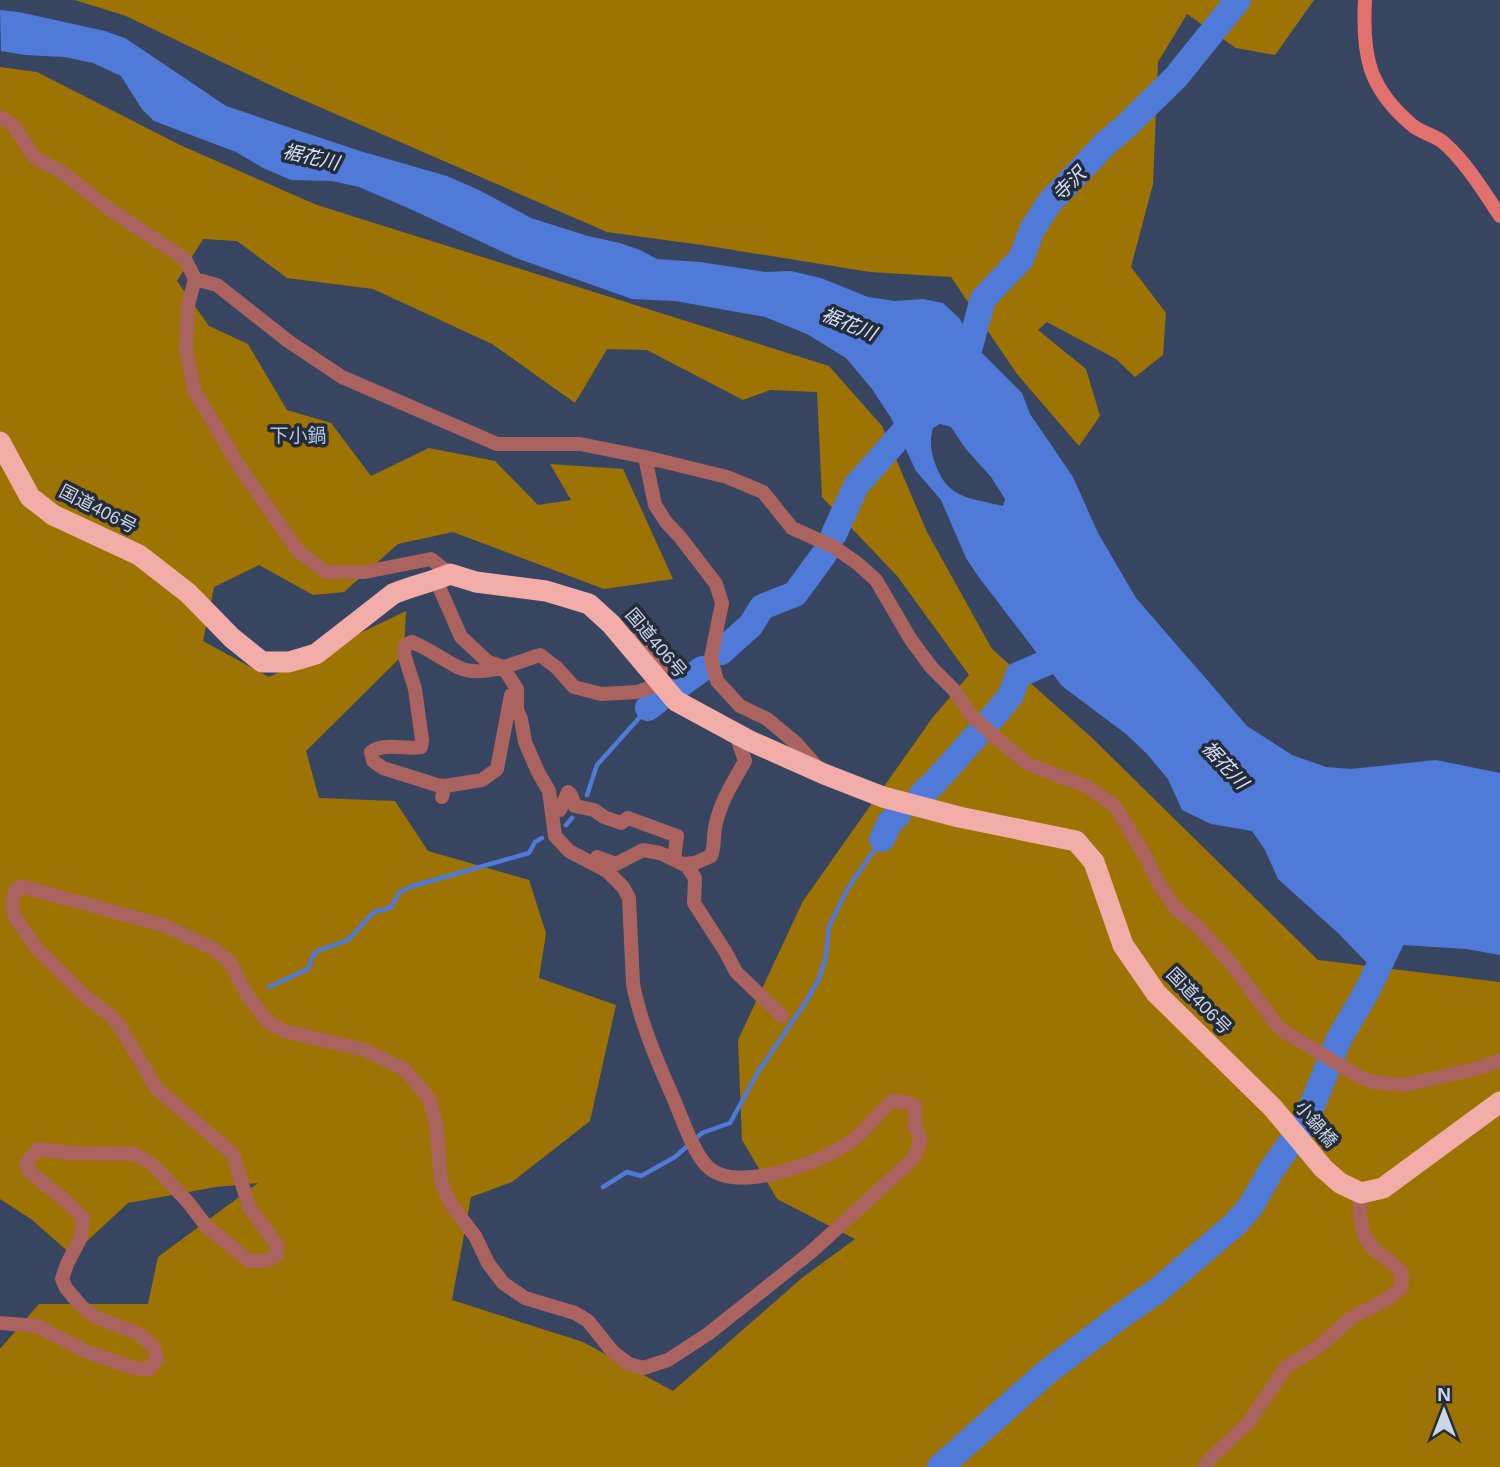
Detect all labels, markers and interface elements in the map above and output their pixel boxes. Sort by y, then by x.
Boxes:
water label: 裾花川 [281,140,343,174]
water label: 寺沢 [1048,161,1092,205]
water label: 裾花川 [819,304,881,345]
district label: 下小鍋 [269,425,327,446]
street label: 国道406号 [56,481,140,537]
street label: 国道406号 [621,604,691,682]
water label: 裾花川 [1198,737,1253,794]
street label: 国道406号 [1163,964,1235,1038]
street label: 小鍋橋 [1291,1097,1341,1151]
north arrow [1409,1376,1479,1446]
text: N [1437,1384,1451,1405]

